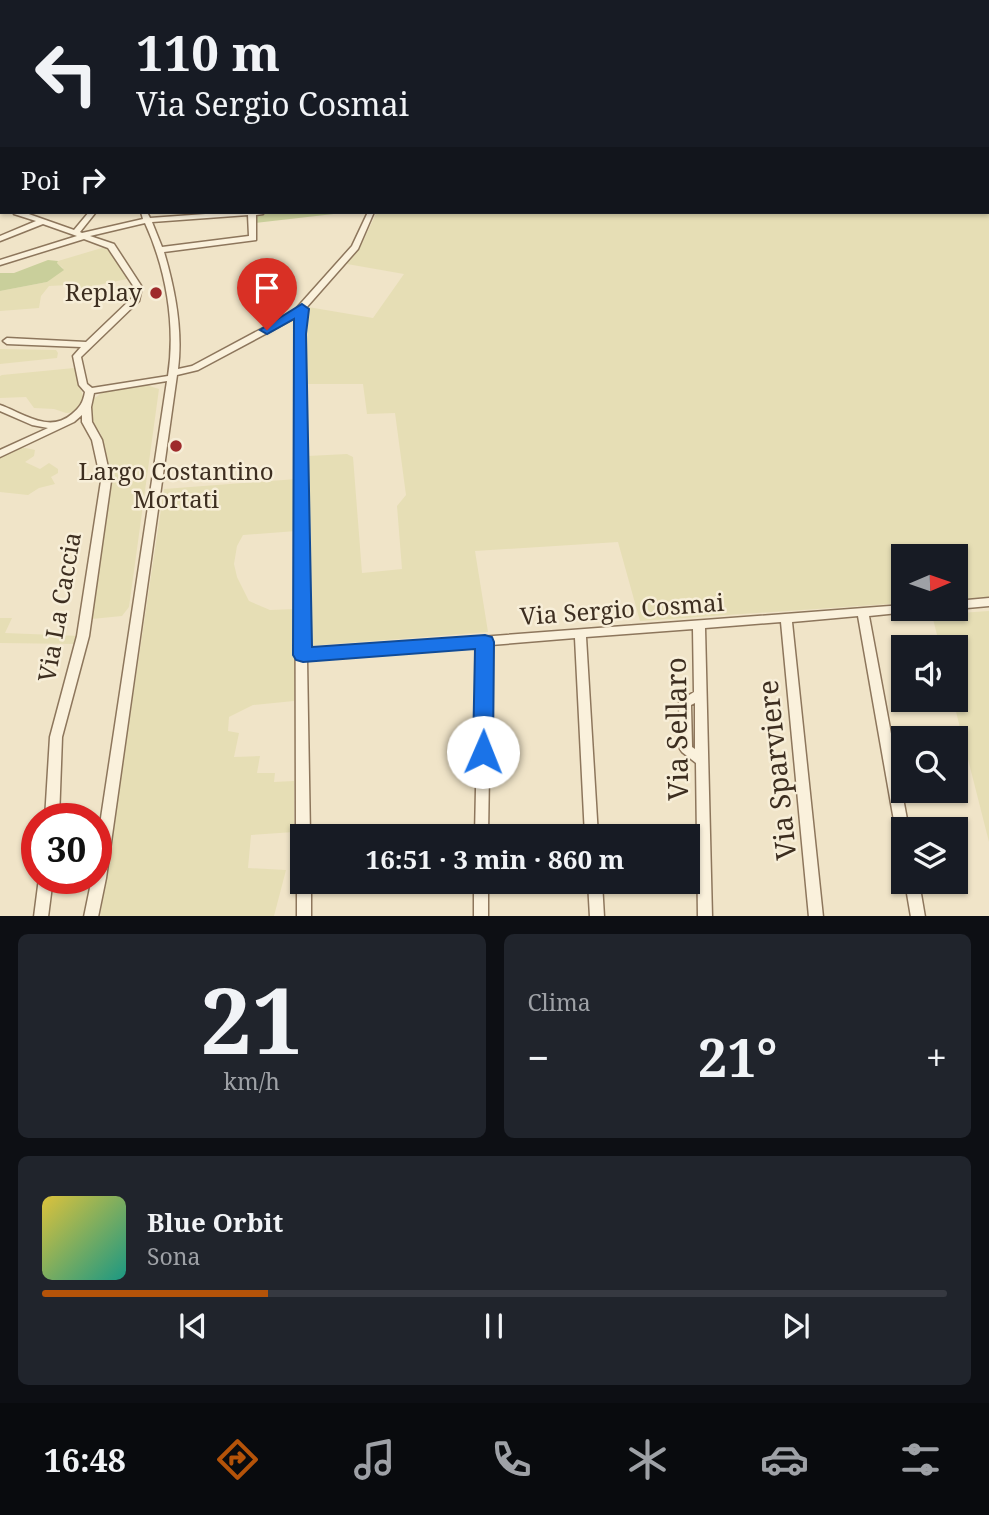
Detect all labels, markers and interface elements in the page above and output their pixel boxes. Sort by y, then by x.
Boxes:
text: 110 m [136,19,280,85]
icon: left [21,28,112,119]
text: Via Sergio Cosmai [136,82,409,125]
icon: right [74,161,112,199]
text: Poi [21,162,60,198]
pin [237,258,297,330]
icon: arrive [248,269,286,307]
place label: Replay [65,275,142,308]
marker: Replay [148,285,164,301]
marker: Largo Costantino Mortati [168,438,184,454]
place label: Largo Costantino Mortati [78,454,274,515]
street label: Via La Caccia [29,529,88,684]
north arrow [891,544,968,621]
map controls [891,544,968,894]
street label: Via Sergio Cosmai [519,585,726,632]
button: sound [891,635,968,712]
street label: Via Sellaro [656,657,696,801]
street label: Via Sparviere [748,678,804,862]
position arrow [446,715,520,789]
button: search [891,726,968,803]
speed limit sign: 30 [21,803,112,894]
button: layers [891,817,968,894]
text: 16:51 · 3 min · 860 m [365,841,625,877]
text: 21 [200,957,303,1081]
text: Clima [528,986,591,1018]
text: 21° [698,1021,777,1092]
text: − [528,1031,550,1083]
text: + [926,1031,947,1083]
text: km/h [224,1065,280,1097]
text: Blue Orbit [147,1204,283,1240]
text: Sona [147,1240,201,1272]
icon: previous [174,1307,212,1345]
icon: pause [475,1307,513,1345]
icon: next [777,1307,815,1345]
icon: directions [213,1435,262,1484]
icon: music [350,1435,399,1484]
icon: phone [487,1435,536,1484]
icon: climate [623,1435,672,1484]
icon: car [760,1435,809,1484]
icon: filters [896,1435,945,1484]
text: 16:48 [44,1438,126,1481]

